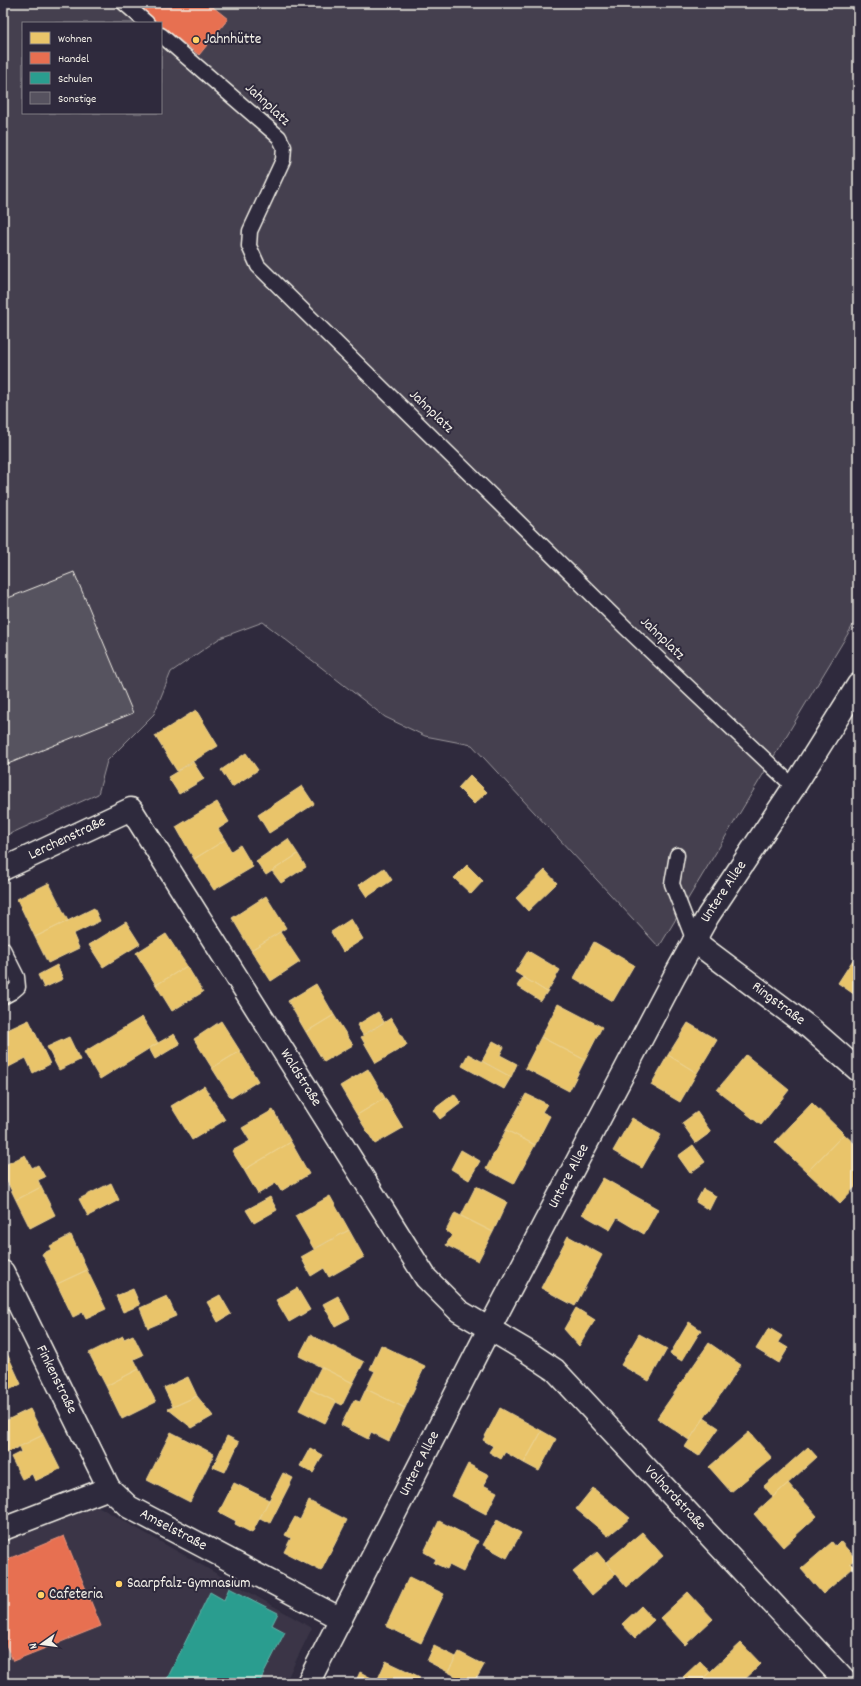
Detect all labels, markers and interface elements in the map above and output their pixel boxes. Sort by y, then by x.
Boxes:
legend [22,22,162,114]
place label: Jahnhütte [204,29,262,51]
text: Wohnen [58,31,93,48]
marker: Jahnhütte [191,35,201,45]
text: Handel [58,51,89,68]
text: Schulen [58,71,93,88]
street label: Jahnplatz [239,78,295,132]
text: Sonstige [58,91,96,108]
street label: Jahnplatz [404,385,459,439]
street label: Jahnplatz [635,612,690,666]
street label: Lerchenstraße [25,811,110,866]
street label: Untere Allee [695,856,753,927]
street label: Ringstraße [747,977,810,1032]
street label: Waldstraße [274,1045,327,1111]
street label: Untere Allee [543,1140,596,1213]
street label: Finkenstraße [30,1342,82,1418]
street label: Untere Allee [394,1427,446,1500]
street label: Volhardstraße [638,1461,711,1536]
street label: Amselstraße [136,1503,211,1557]
place label: Saarpfalz-Gymnasium [127,1573,251,1595]
marker: Saarpfalz-Gymnasium [114,1579,124,1589]
place label: Cafeteria [49,1584,104,1606]
marker: Cafeteria [36,1590,46,1600]
north arrow [22,1624,62,1664]
text: N [26,1641,43,1651]

